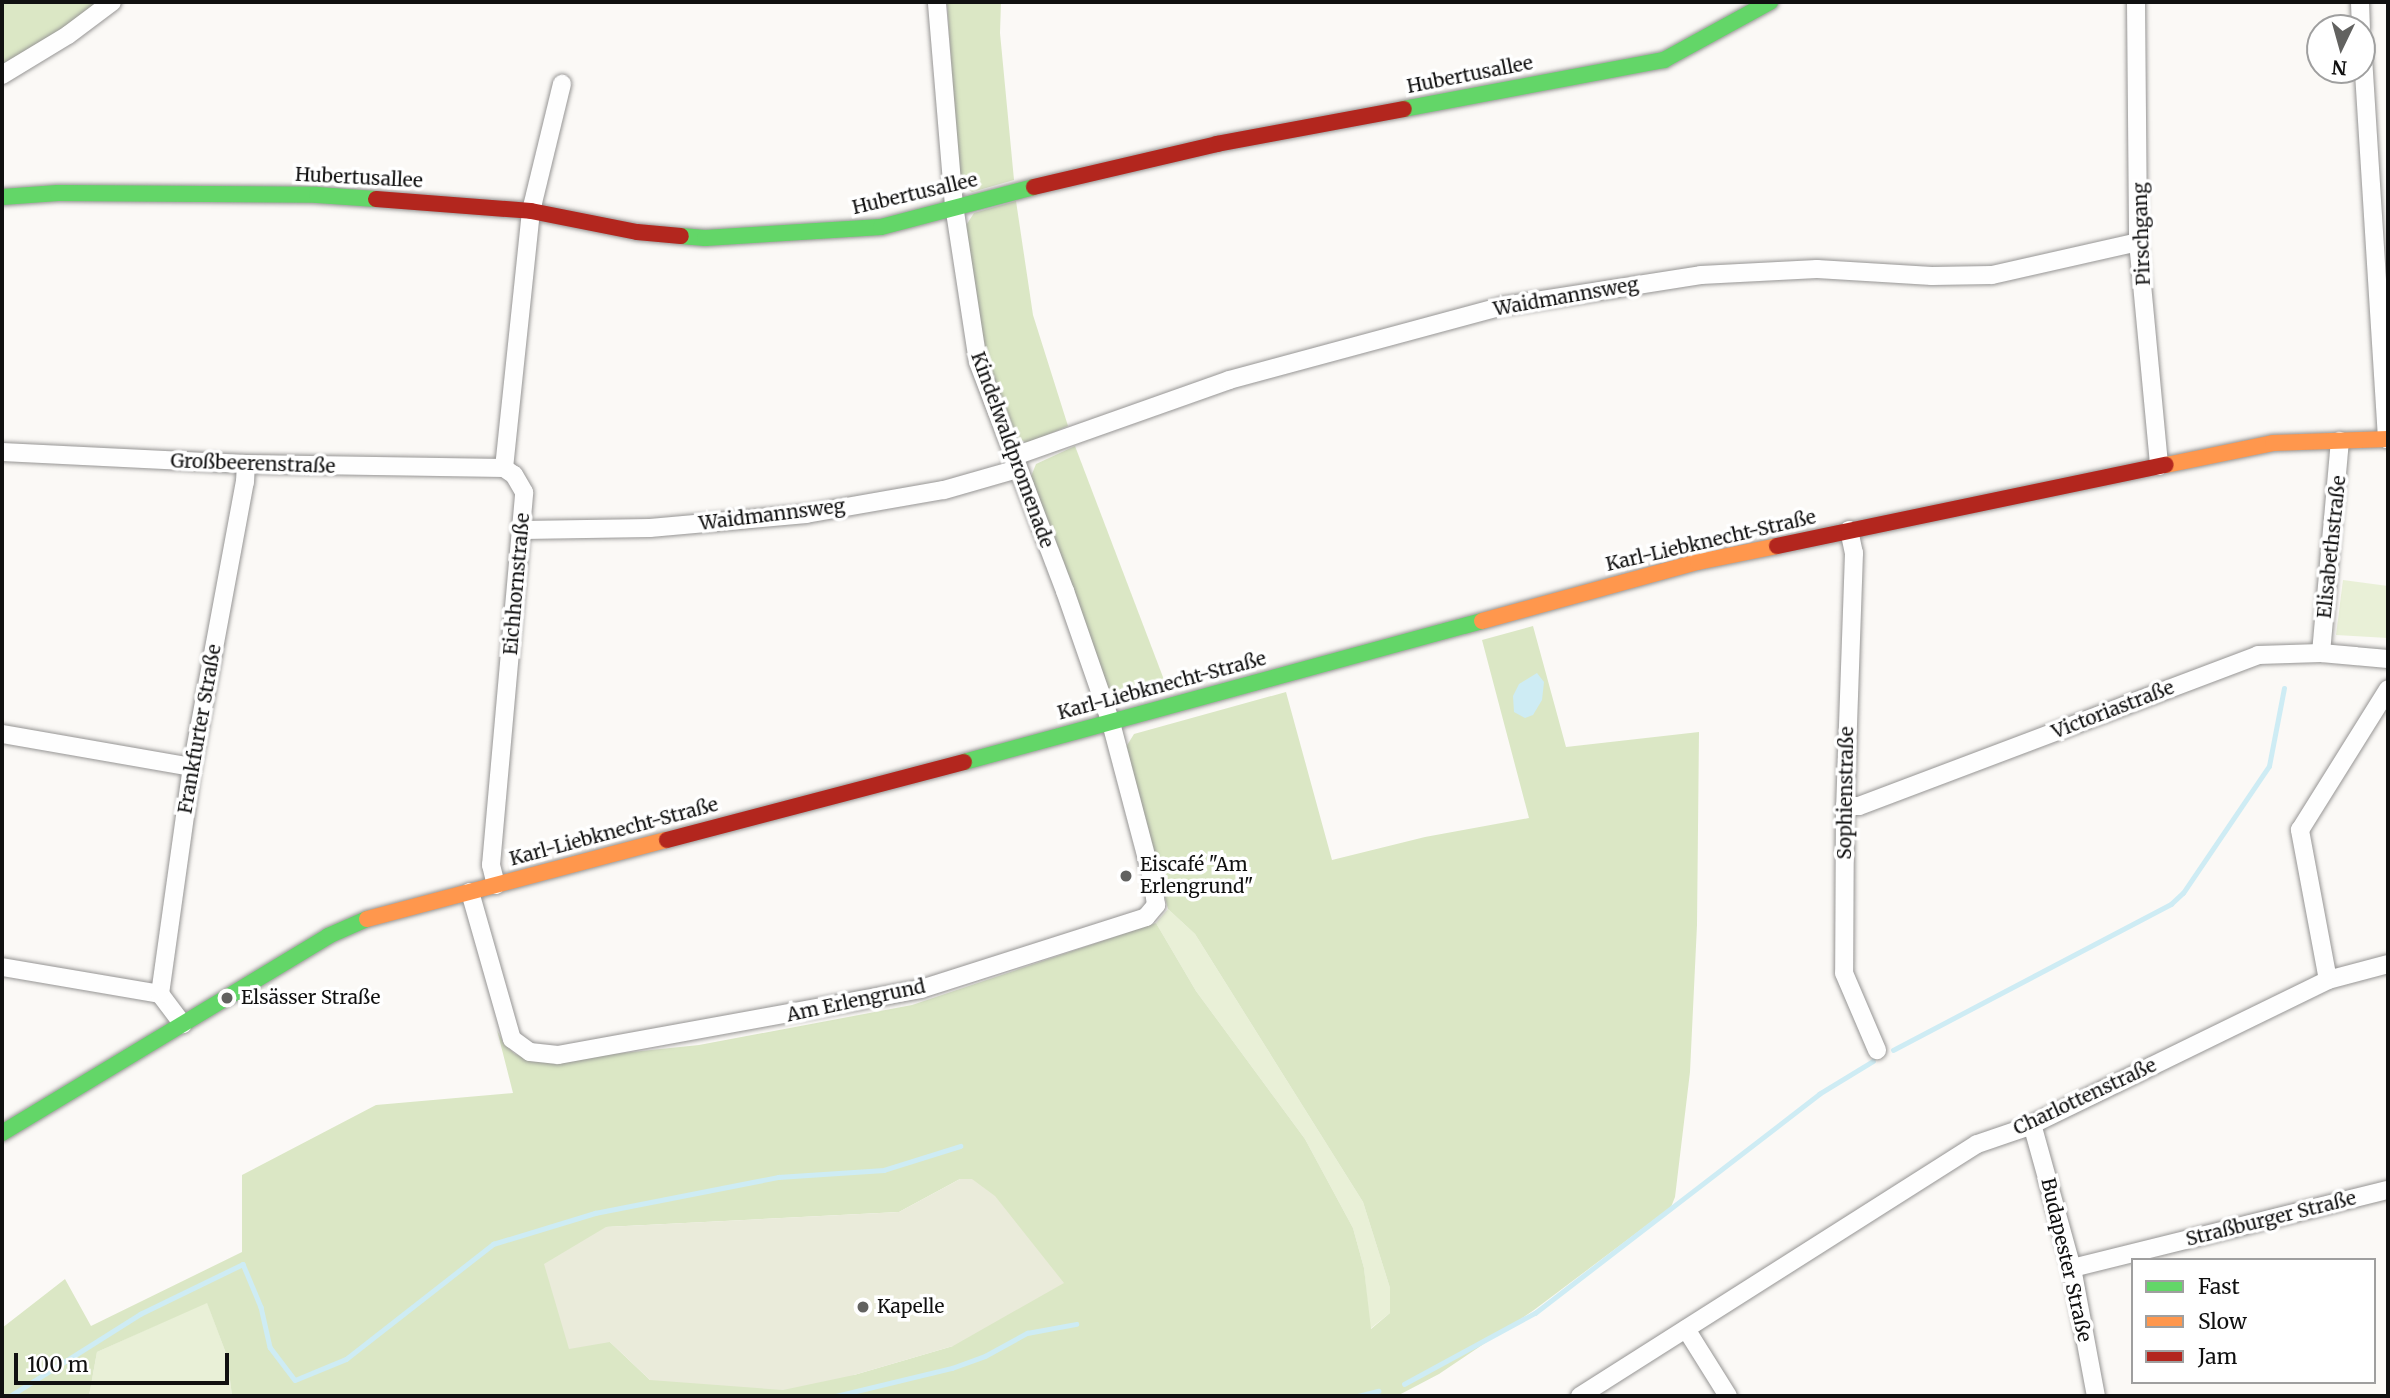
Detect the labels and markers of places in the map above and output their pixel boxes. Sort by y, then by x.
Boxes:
place label: Eiscafé "Am Erlengrund" [1140,854,1253,898]
marker: Eiscafé "Am Erlengrund" [1118,868,1134,884]
place label: Elsässer Straße [241,987,380,1009]
marker: Elsässer Straße [219,990,235,1006]
place label: Kapelle [877,1296,944,1318]
marker: Kapelle [855,1299,871,1315]

